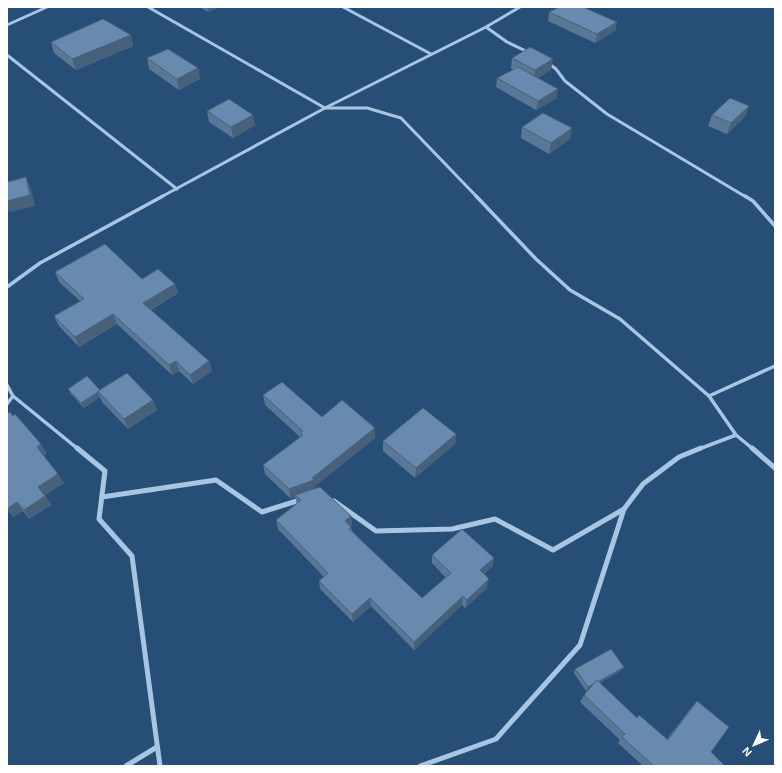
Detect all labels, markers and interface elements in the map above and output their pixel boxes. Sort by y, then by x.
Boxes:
north arrow [734,725,774,765]
text: N [740,745,754,759]

